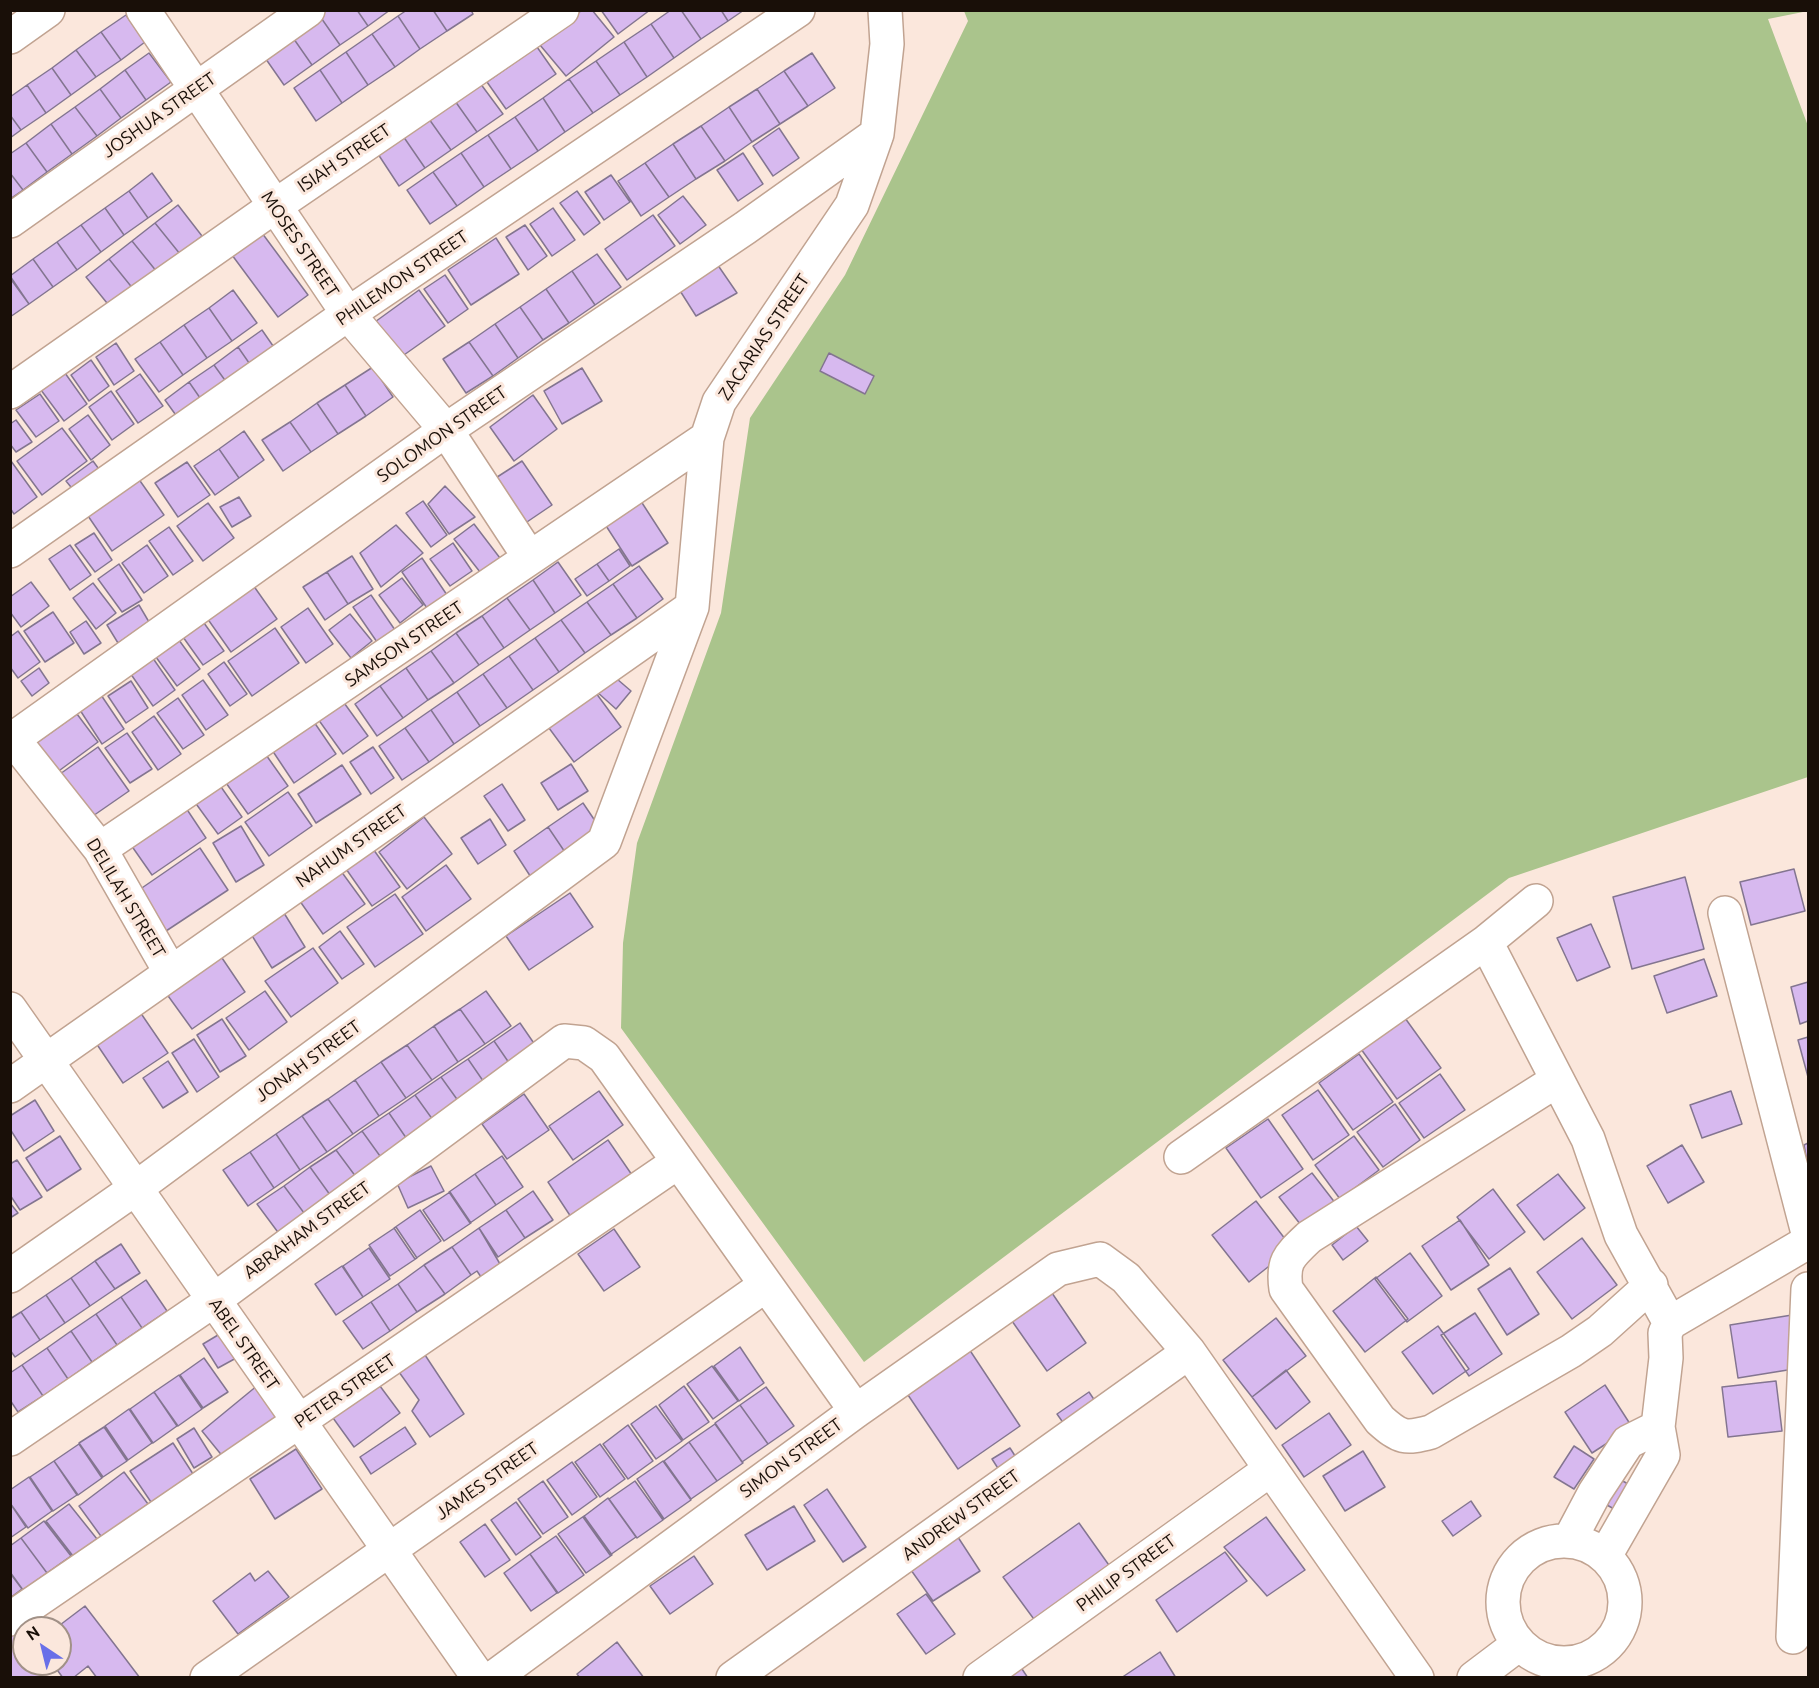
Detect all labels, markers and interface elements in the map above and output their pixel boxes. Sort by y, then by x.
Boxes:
street label: JOSHUA STREET [98,68,220,162]
street label: ISIAH STREET [293,119,395,197]
street label: MOSES STREET [257,187,343,301]
street label: PHILEMON STREET [332,226,472,330]
street label: ZACARIAS STREET [714,270,814,404]
street label: SOLOMON STREET [373,381,511,487]
street label: SAMSON STREET [341,596,467,692]
street label: NAHUM STREET [292,800,410,892]
street label: DELILAH STREET [82,834,170,962]
street label: JONAH STREET [251,1016,365,1106]
street label: ABRAHAM STREET [239,1177,375,1283]
street label: ABEL STREET [204,1294,284,1394]
street label: PETER STREET [290,1349,400,1433]
street label: SIMON STREET [736,1414,846,1502]
street label: JAMES STREET [431,1438,543,1524]
street label: ANDREW STREET [898,1465,1024,1565]
street label: PHILIP STREET [1072,1530,1180,1616]
north arrow [12,1616,72,1676]
text: N [23,1622,43,1644]

